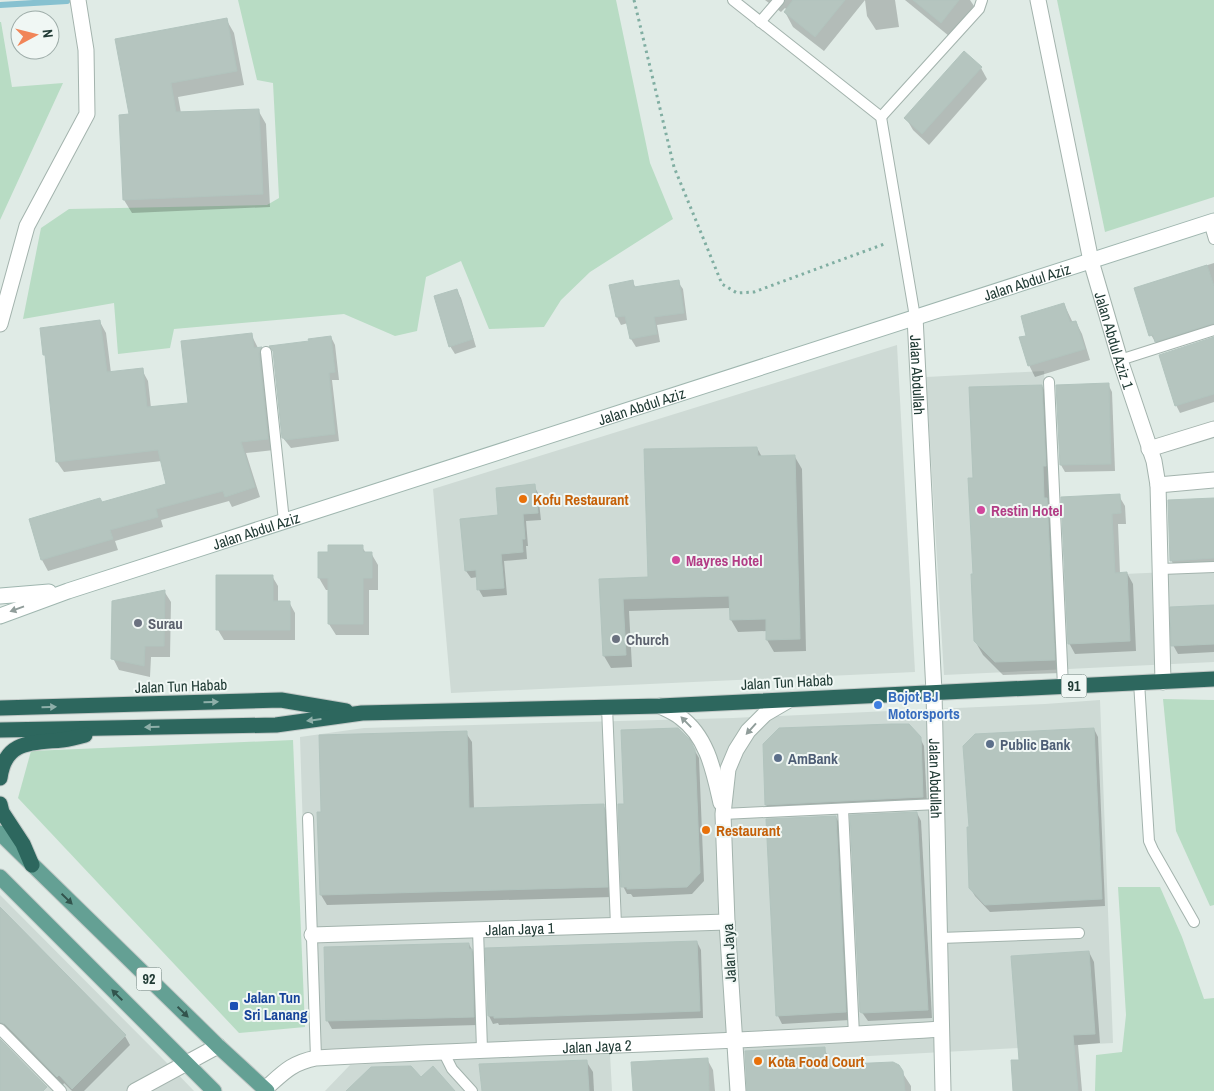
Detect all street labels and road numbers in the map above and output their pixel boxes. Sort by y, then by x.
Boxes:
street label: Jalan Abdul Aziz [981,258,1073,305]
street label: Jalan Abdul Aziz 1 [1090,289,1140,392]
street label: Jalan Abdullah [905,334,930,415]
street label: Jalan Abdul Aziz [595,382,688,430]
street label: Jalan Abdul Aziz [210,506,302,554]
street label: Jalan Tun Habab [740,669,834,695]
street label: Jalan Tun Habab [134,674,228,698]
road number: 91 [1062,674,1086,698]
street label: Jalan Abdullah [925,738,947,819]
street label: Jalan Jaya 1 [485,917,555,940]
street label: Jalan Jaya [717,923,741,983]
road number: 92 [136,968,162,991]
street label: Jalan Jaya 2 [562,1034,632,1058]

